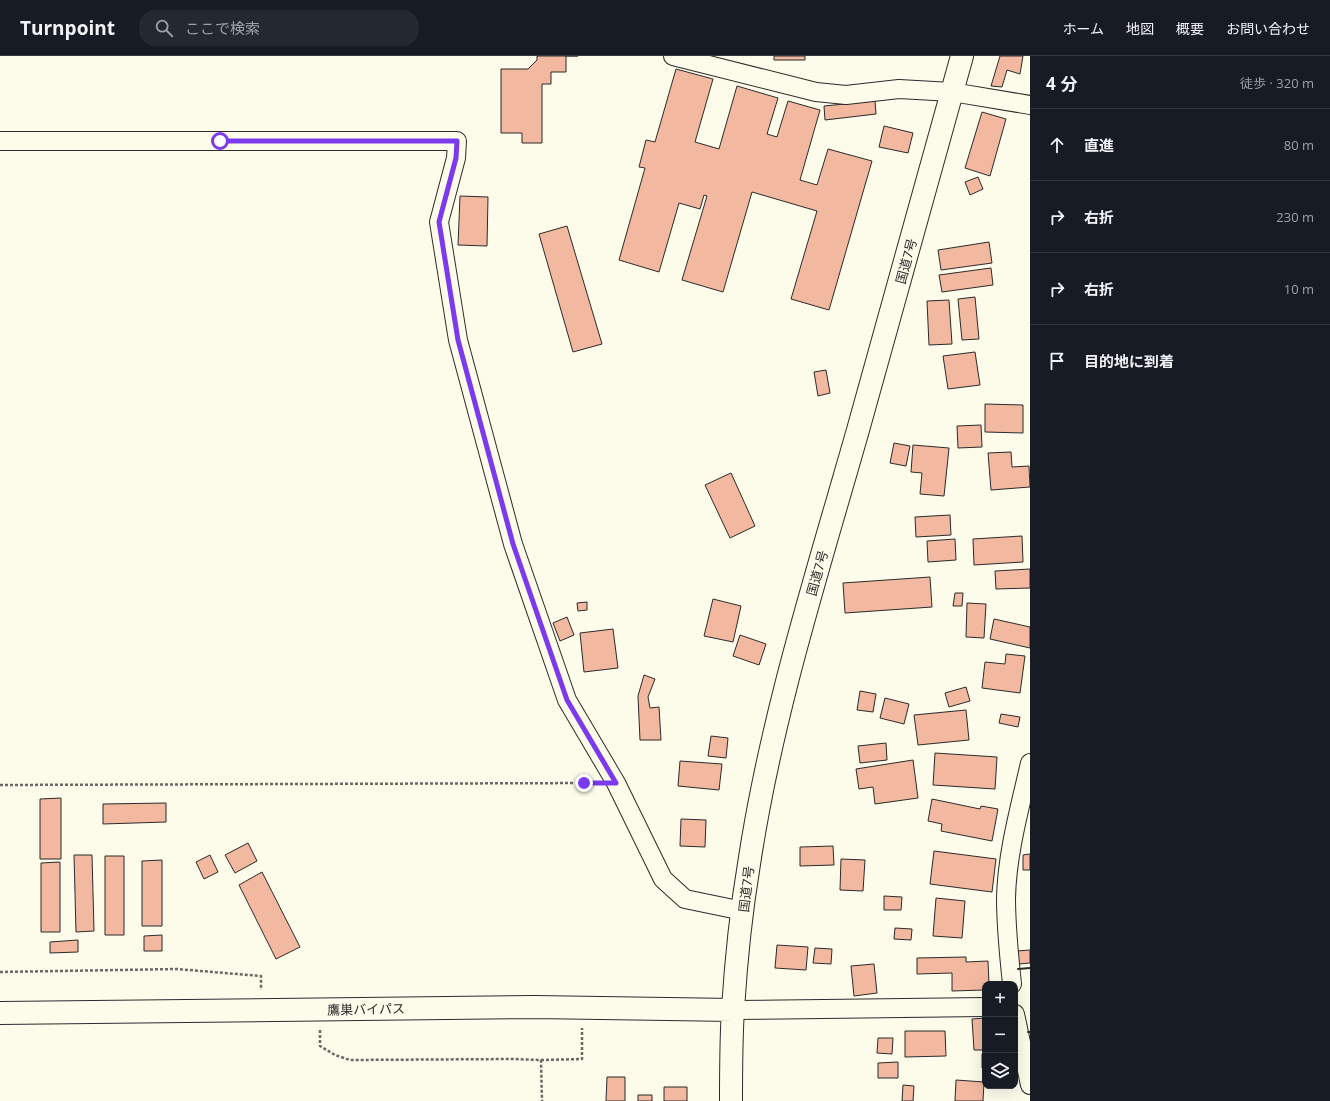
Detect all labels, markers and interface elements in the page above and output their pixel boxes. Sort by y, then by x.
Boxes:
search box [139,10,419,46]
text: Turnpoint [20,15,115,41]
icon: search [153,17,175,39]
text: ここで検索 [185,18,260,38]
text: ホーム [1062,19,1104,38]
text: 地図 [1126,19,1154,38]
text: 概要 [1176,19,1204,38]
text: お問い合わせ [1226,19,1310,38]
text: 4 分 [1046,72,1077,95]
text: 徒歩 · 320 m [1240,74,1314,92]
route start [211,132,229,150]
icon: ahead [1046,134,1068,156]
text: 直進 [1084,135,1114,155]
text: 80 m [1284,136,1314,154]
icon: right [1046,206,1068,228]
text: 右折 [1084,207,1114,227]
text: 230 m [1276,208,1314,226]
street label: 国道7号 [891,236,921,286]
icon: right [1046,278,1068,300]
text: 右折 [1084,279,1114,299]
text: 10 m [1284,280,1314,298]
icon: arrive [1046,350,1068,372]
text: 目的地に到着 [1084,351,1174,371]
street label: 国道7号 [802,548,832,598]
route end [575,774,593,792]
street label: 国道7号 [734,865,758,913]
map controls [982,981,1018,1089]
button: + [982,981,1018,1017]
street label: 鷹巣バイパス [327,999,405,1019]
button: − [982,1017,1018,1053]
button: layers [982,1053,1018,1089]

